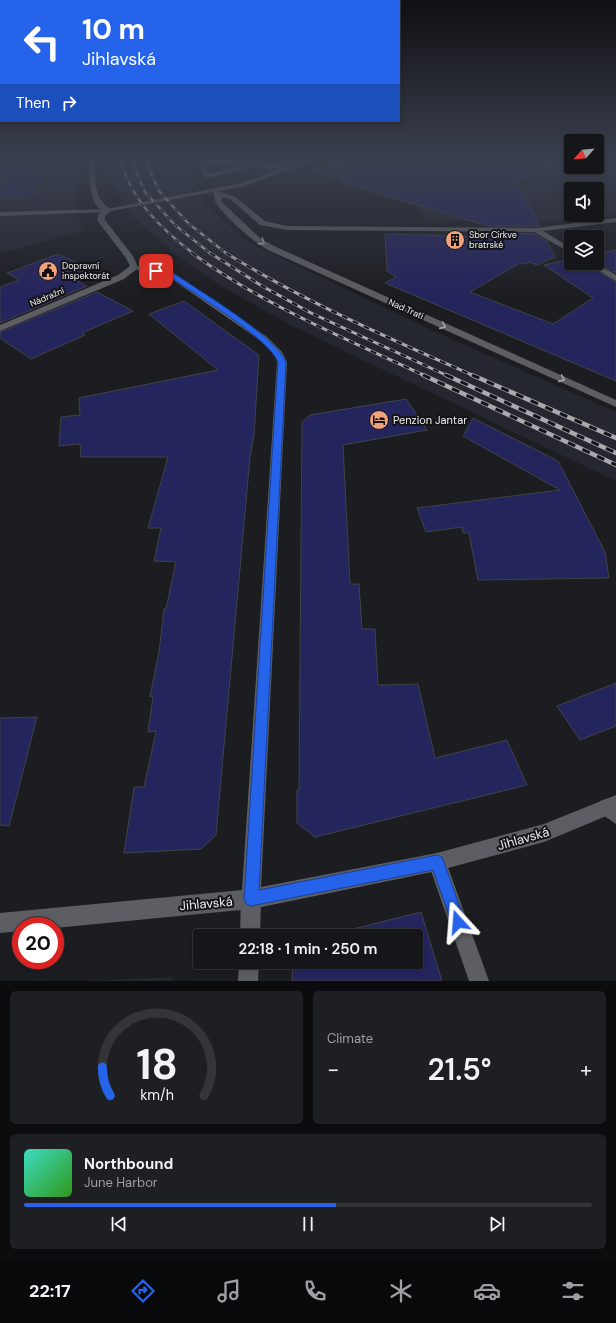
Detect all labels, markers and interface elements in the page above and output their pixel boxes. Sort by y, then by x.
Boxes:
text: 10 m [82,11,145,48]
icon: left [16,16,68,68]
text: Jihlavská [82,47,156,71]
icon: right [58,92,80,114]
text: Then [16,93,50,113]
north arrow [564,134,604,174]
map controls [564,134,604,270]
button: sound [564,182,604,222]
building icon: Sbor Církve bratrské [444,229,466,251]
place label: Sbor Církve bratrské [469,229,517,251]
button: layers [564,230,604,270]
one-way arrow [258,237,265,245]
pin [139,254,173,288]
public building icon: Dopravní inspektorát [37,260,59,282]
place label: Dopravní inspektorát [62,260,110,282]
icon: arrive [145,260,167,282]
street label: Nádražní [28,284,66,310]
street label: Nad Tratí [387,296,425,322]
one-way arrow [440,321,447,329]
one-way arrow [557,374,565,382]
hotel icon: Penzion Jantar [368,409,390,431]
place label: Penzion Jantar [393,413,467,427]
street label: Jihlavská [495,823,551,854]
street label: Jihlavská [179,893,233,914]
position arrow [437,901,479,943]
speed limit sign: 20 [12,917,64,969]
text: 22:18 · 1 min · 250 m [239,939,377,959]
text: Climate [327,1030,373,1047]
text: 18 [136,1037,177,1091]
text: 21.5° [427,1050,492,1089]
text: − [327,1055,339,1084]
text: + [580,1055,592,1084]
text: km/h [140,1085,173,1103]
text: Northbound [84,1154,173,1174]
text: June Harbor [84,1174,158,1191]
icon: previous [108,1213,130,1235]
icon: pause [297,1213,319,1235]
icon: next [486,1213,508,1235]
icon: directions [129,1277,157,1305]
icon: music [215,1277,243,1305]
icon: phone [301,1277,329,1305]
icon: climate [387,1277,415,1305]
icon: car [473,1277,501,1305]
icon: filters [559,1277,587,1305]
text: 22:17 [29,1279,71,1303]

